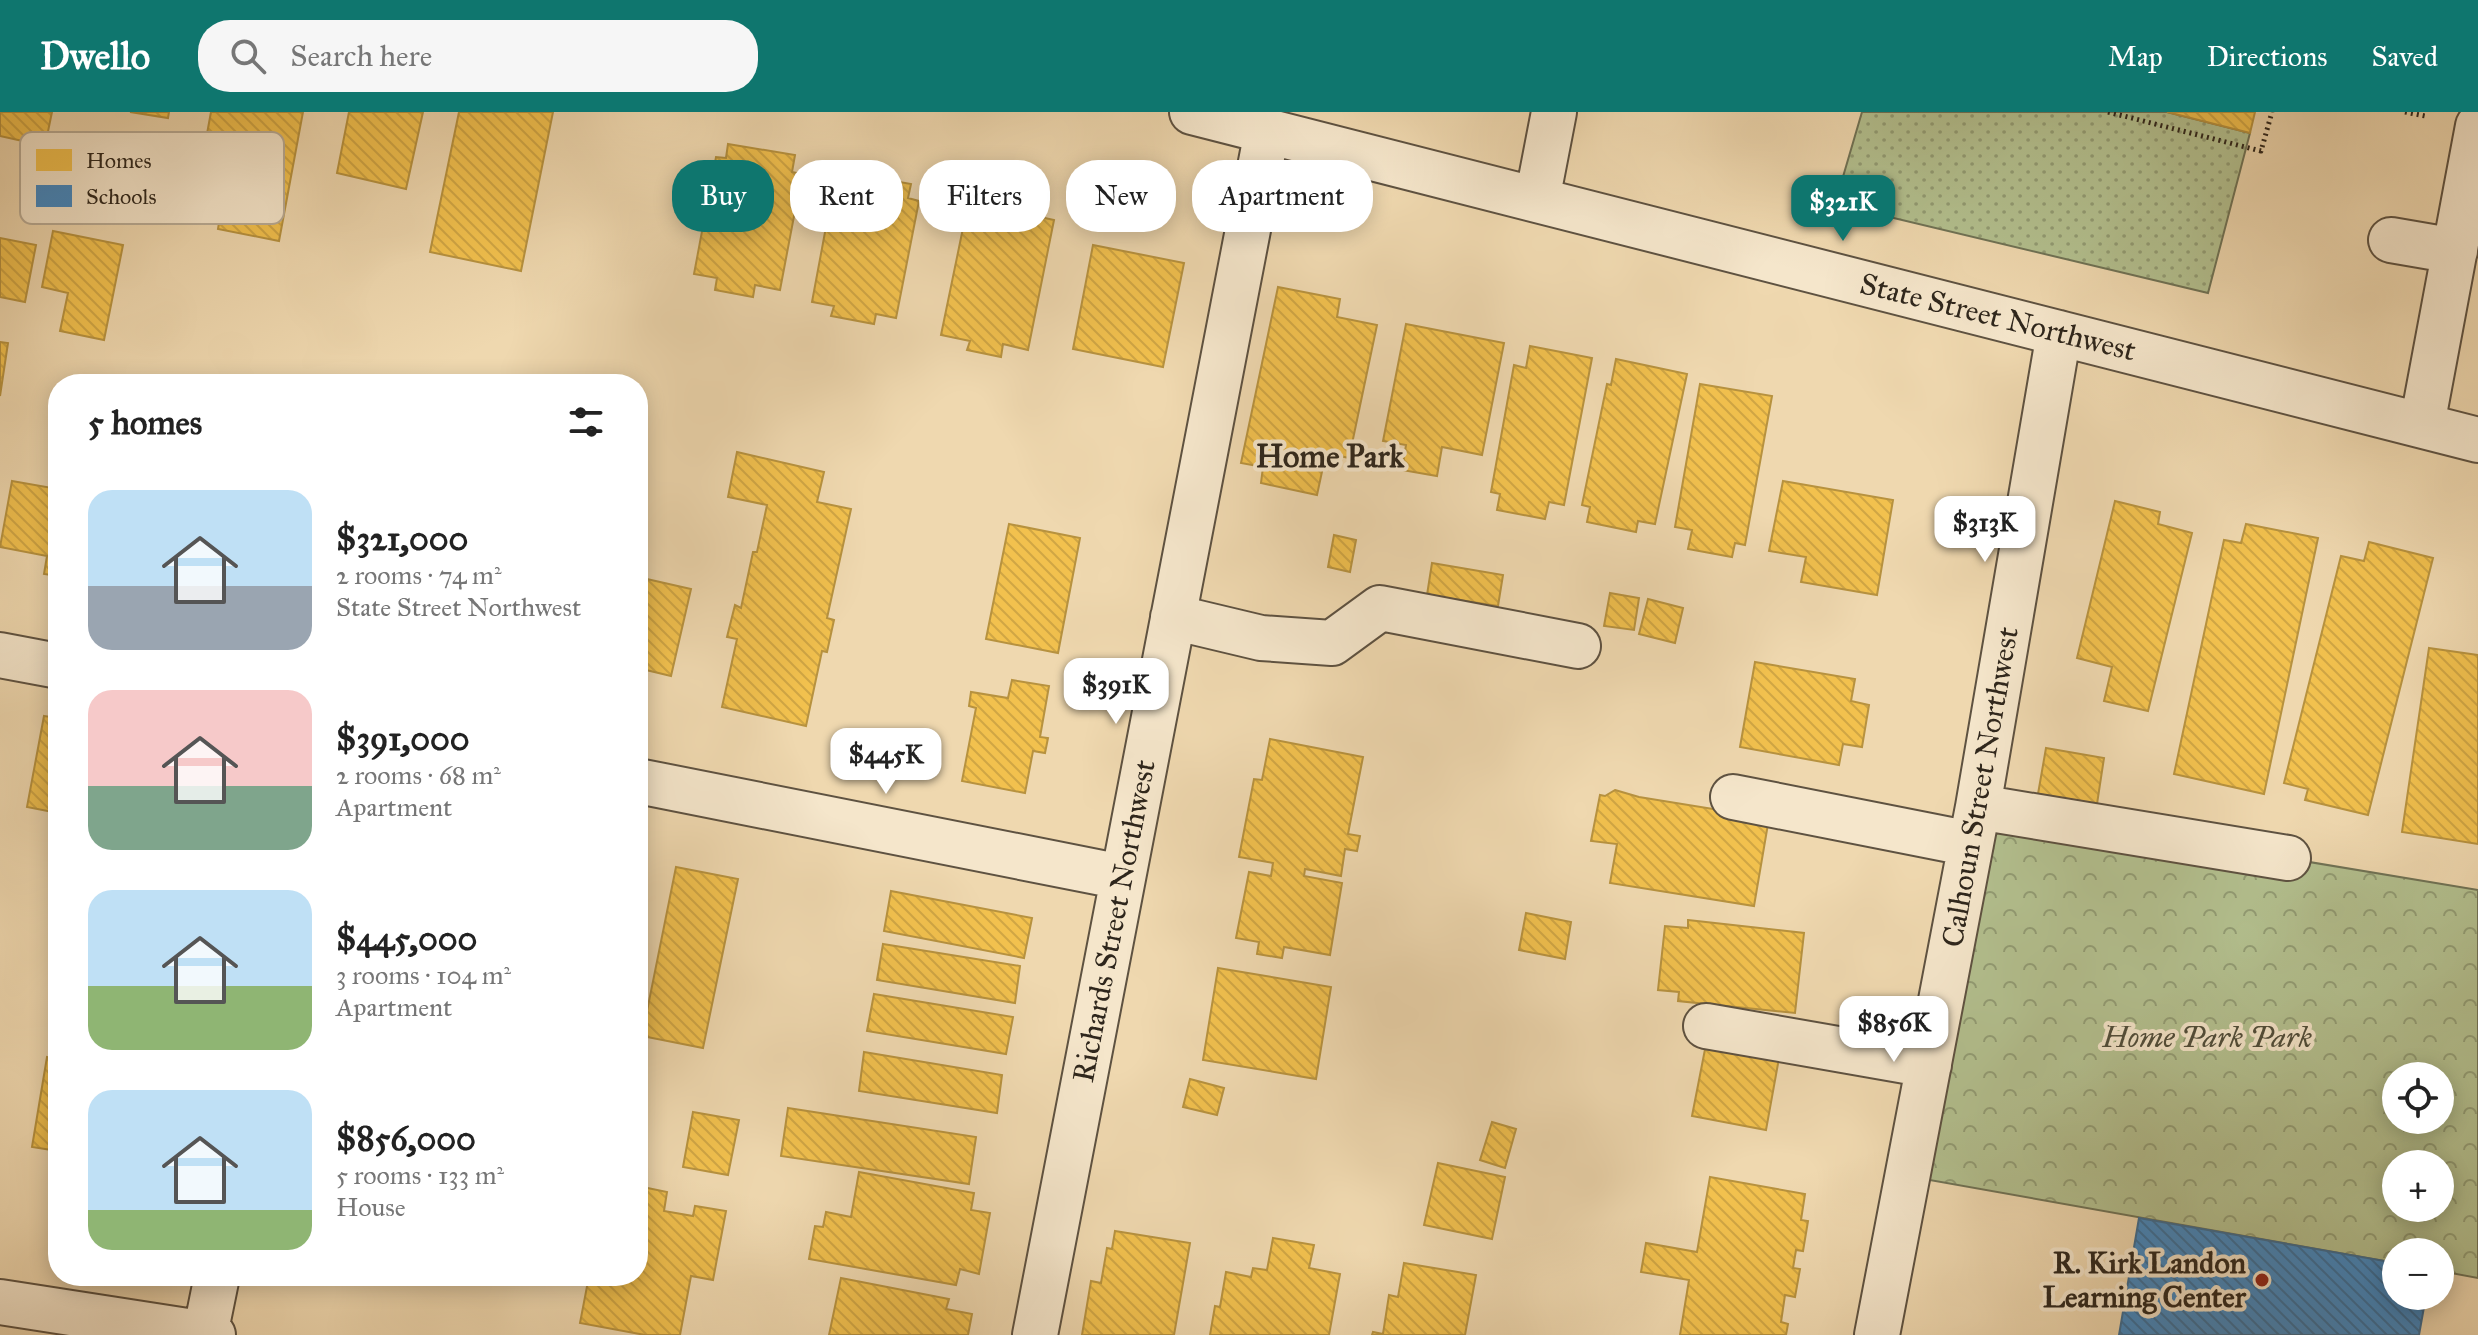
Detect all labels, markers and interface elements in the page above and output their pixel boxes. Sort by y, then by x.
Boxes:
search box [198,20,758,92]
text: Dwello [40,33,150,79]
icon: search [226,34,270,78]
text: Search here [290,38,432,74]
text: Map [2108,39,2163,74]
text: Directions [2207,39,2328,74]
text: Saved [2372,39,2438,74]
legend [20,132,284,224]
text: Homes [86,147,152,174]
chip: Buy [672,160,774,232]
chip: Rent [790,160,903,232]
chip: Filters [919,160,1050,232]
chip: New [1066,160,1176,232]
chip: Apartment [1192,160,1373,232]
pin: $321K [1787,175,1899,243]
text: Schools [86,183,156,210]
text: $321K [1809,185,1877,217]
street label: State Street Northwest [1856,265,2140,369]
icon: filters [564,400,608,444]
text: 5 homes [88,402,202,443]
district label: Home Park [1256,437,1405,476]
pin: $313K [1929,496,2041,564]
text: $313K [1952,506,2018,538]
text: $321,000 [336,518,468,559]
icon: home [152,522,248,618]
text: 2 rooms · 74 m² [336,559,502,591]
text: State Street Northwest [336,591,581,623]
street label: Calhoun Street Northwest [1934,624,2026,950]
pin: $391K [1060,658,1172,726]
text: $391K [1082,668,1150,700]
text: $391,000 [336,718,470,759]
icon: home [152,722,248,818]
pin: $445K [830,728,942,796]
text: $445K [848,738,924,770]
street label: Richards Street Northwest [1065,756,1163,1085]
text: 2 rooms · 68 m² [336,759,501,791]
text: Apartment [336,791,452,823]
text: $445,000 [336,918,477,959]
icon: home [152,922,248,1018]
text: 3 rooms · 104 m² [336,959,511,991]
text: Apartment [336,991,452,1023]
pin: $856K [1838,996,1950,1064]
text: $856K [1857,1006,1931,1038]
park label: Home Park Park [2101,1019,2312,1055]
map controls [2382,1062,2454,1310]
button: locate [2382,1062,2454,1134]
text: $856,000 [336,1118,476,1159]
icon: home [152,1122,248,1218]
button: + [2382,1150,2454,1222]
text: 5 rooms · 133 m² [336,1159,504,1191]
text: House [336,1191,406,1223]
button: − [2382,1238,2454,1310]
place label: R. Kirk Landon Learning Center [2043,1245,2247,1315]
marker: R. Kirk Landon Learning Center [2253,1271,2271,1289]

